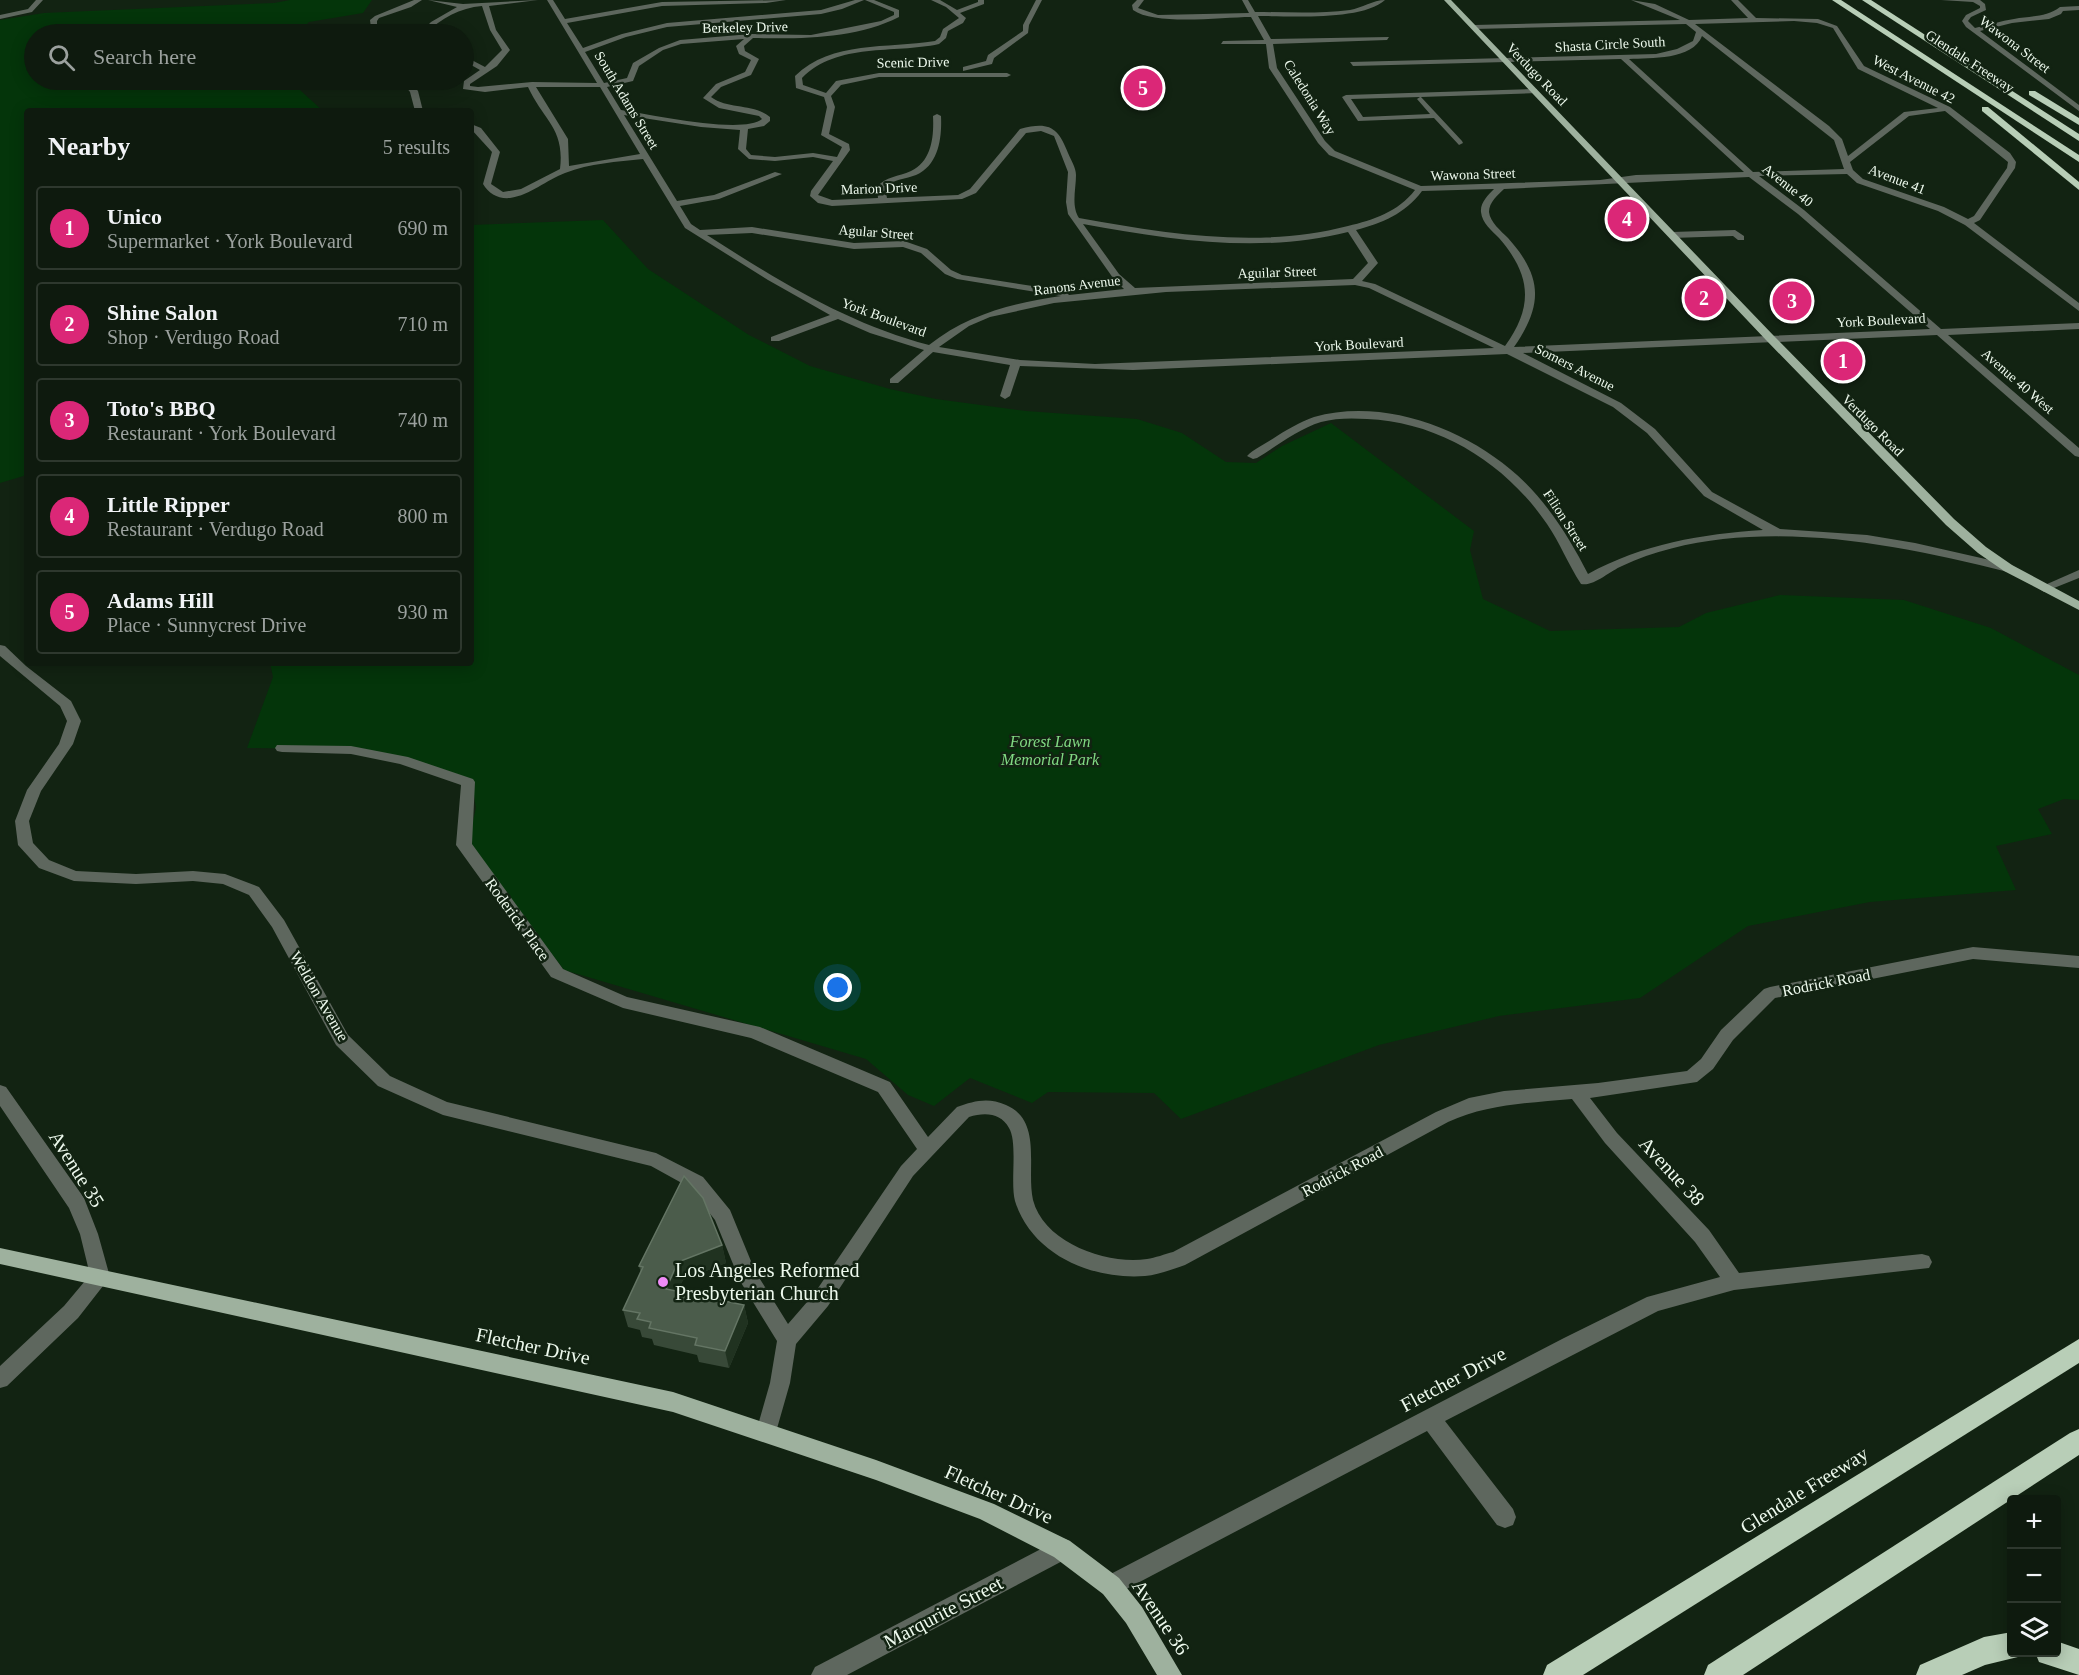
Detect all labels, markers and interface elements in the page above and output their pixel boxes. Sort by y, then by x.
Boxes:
street label: Wawona Street [1976,13,2053,76]
street label: Berkeley Drive [702,19,788,36]
search box [24,24,474,90]
street label: Glendale Freeway [1923,27,2017,96]
street label: Shasta Circle South [1554,34,1666,55]
street label: Verdugo Road [1503,40,1570,109]
icon: search [45,41,78,74]
text: Search here [93,44,196,69]
street label: South Adams Street [591,49,662,152]
street label: West Avenue 42 [1870,52,1957,107]
street label: Scenic Drive [877,54,949,71]
street label: Caledonia Way [1281,57,1339,137]
pin: 5 [1124,66,1162,110]
text: Nearby [48,132,130,161]
text: 5 results [383,136,450,158]
street label: Avenue 40 [1759,161,1816,210]
street label: Avenue 41 [1866,162,1928,197]
street label: Wawona Street [1430,166,1516,183]
street label: Marion Drive [840,180,918,197]
pin: 4 [1608,196,1646,242]
text: Unico [107,204,162,229]
text: 1 [65,217,75,239]
text: 690 m [397,217,448,239]
street label: Agular Street [838,222,914,243]
text: Supermarket · York Boulevard [107,230,353,252]
street label: Aguilar Street [1237,264,1317,281]
street label: Ranons Avenue [1033,273,1121,298]
pin: 2 [1684,276,1724,320]
pin: 3 [1772,278,1812,324]
street label: York Boulevard [839,295,928,340]
text: Shine Salon [107,300,218,325]
street label: York Boulevard [1836,311,1926,330]
text: 2 [65,313,75,335]
text: 710 m [397,313,448,335]
text: Shop · Verdugo Road [107,326,279,348]
street label: York Boulevard [1314,335,1404,354]
pin: 1 [1824,338,1862,384]
street label: Somers Avenue [1533,341,1617,394]
street label: Avenue 40 West [1978,346,2057,417]
street label: Verdugo Road [1839,392,1906,459]
text: Toto's BBQ [107,396,216,421]
text: 3 [65,409,75,431]
text: 740 m [397,409,448,431]
text: Restaurant · York Boulevard [107,422,336,444]
street label: Filion Street [1540,487,1591,554]
text: Little Ripper [107,492,230,517]
text: 4 [65,505,75,527]
text: 800 m [397,505,448,527]
text: Restaurant · Verdugo Road [107,518,324,540]
text: Adams Hill [107,588,214,613]
text: 5 [65,601,75,623]
text: 930 m [397,601,448,623]
text: Place · Sunnycrest Drive [107,614,306,636]
park label: Forest Lawn Memorial Park [1000,733,1100,768]
street label: Roderick Place [482,875,553,964]
street label: Weldon Avenue [287,948,352,1044]
street label: Rodrick Road [1781,966,1872,999]
your location [823,973,852,1002]
street label: Avenue 35 [45,1127,109,1211]
street label: Avenue 38 [1635,1132,1709,1210]
street label: Rodrick Road [1299,1143,1386,1200]
place label: Los Angeles Reformed Presbyterian Church [675,1259,859,1305]
marker: Los Angeles Reformed Presbyterian Church [656,1275,670,1289]
street label: Fletcher Drive [474,1323,592,1369]
street label: Fletcher Drive [1397,1342,1510,1416]
street label: Glendale Freeway [1736,1442,1872,1539]
street label: Fletcher Drive [942,1460,1057,1528]
map controls [2007,1495,2061,1657]
button: + [2007,1495,2061,1549]
button: − [2007,1549,2061,1603]
street label: Marqurite Street [880,1571,1007,1653]
street label: Avenue 36 [1128,1575,1194,1659]
button: layers [2007,1603,2061,1657]

